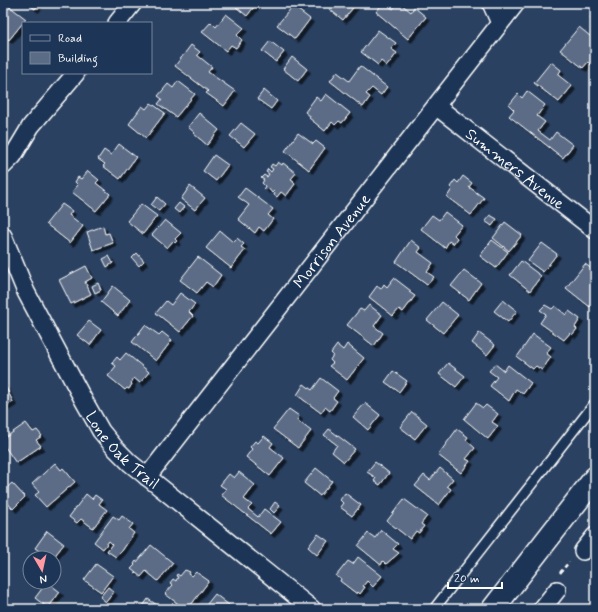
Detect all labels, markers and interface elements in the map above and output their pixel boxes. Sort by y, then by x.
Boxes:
legend [22,22,152,74]
text: Road [58,31,82,47]
text: Building [58,51,98,68]
street label: Summers Avenue [461,124,569,215]
street label: Morrison Avenue [289,189,376,293]
street label: Lone Oak Trail [80,408,163,494]
north arrow [22,550,62,590]
scale bar [448,564,502,590]
text: N [39,571,48,586]
text: 20 m [454,571,480,587]

